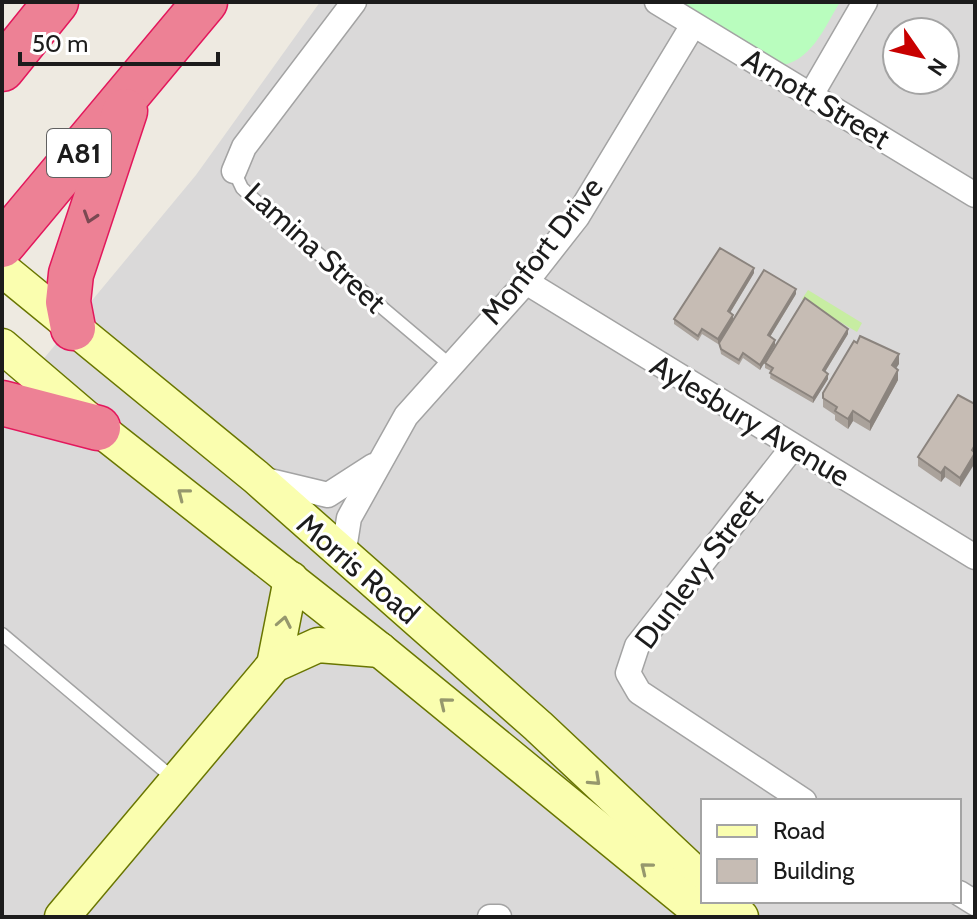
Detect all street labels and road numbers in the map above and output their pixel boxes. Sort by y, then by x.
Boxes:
street label: Arnott Street [736,40,897,157]
road number: A81 [47,129,111,177]
street label: Monfort Drive [473,170,611,332]
street label: Lamina Street [237,175,394,321]
street label: Aylesbury Avenue [644,346,857,495]
street label: Dunlevy Street [627,482,771,656]
street label: Morris Road [290,505,427,632]

